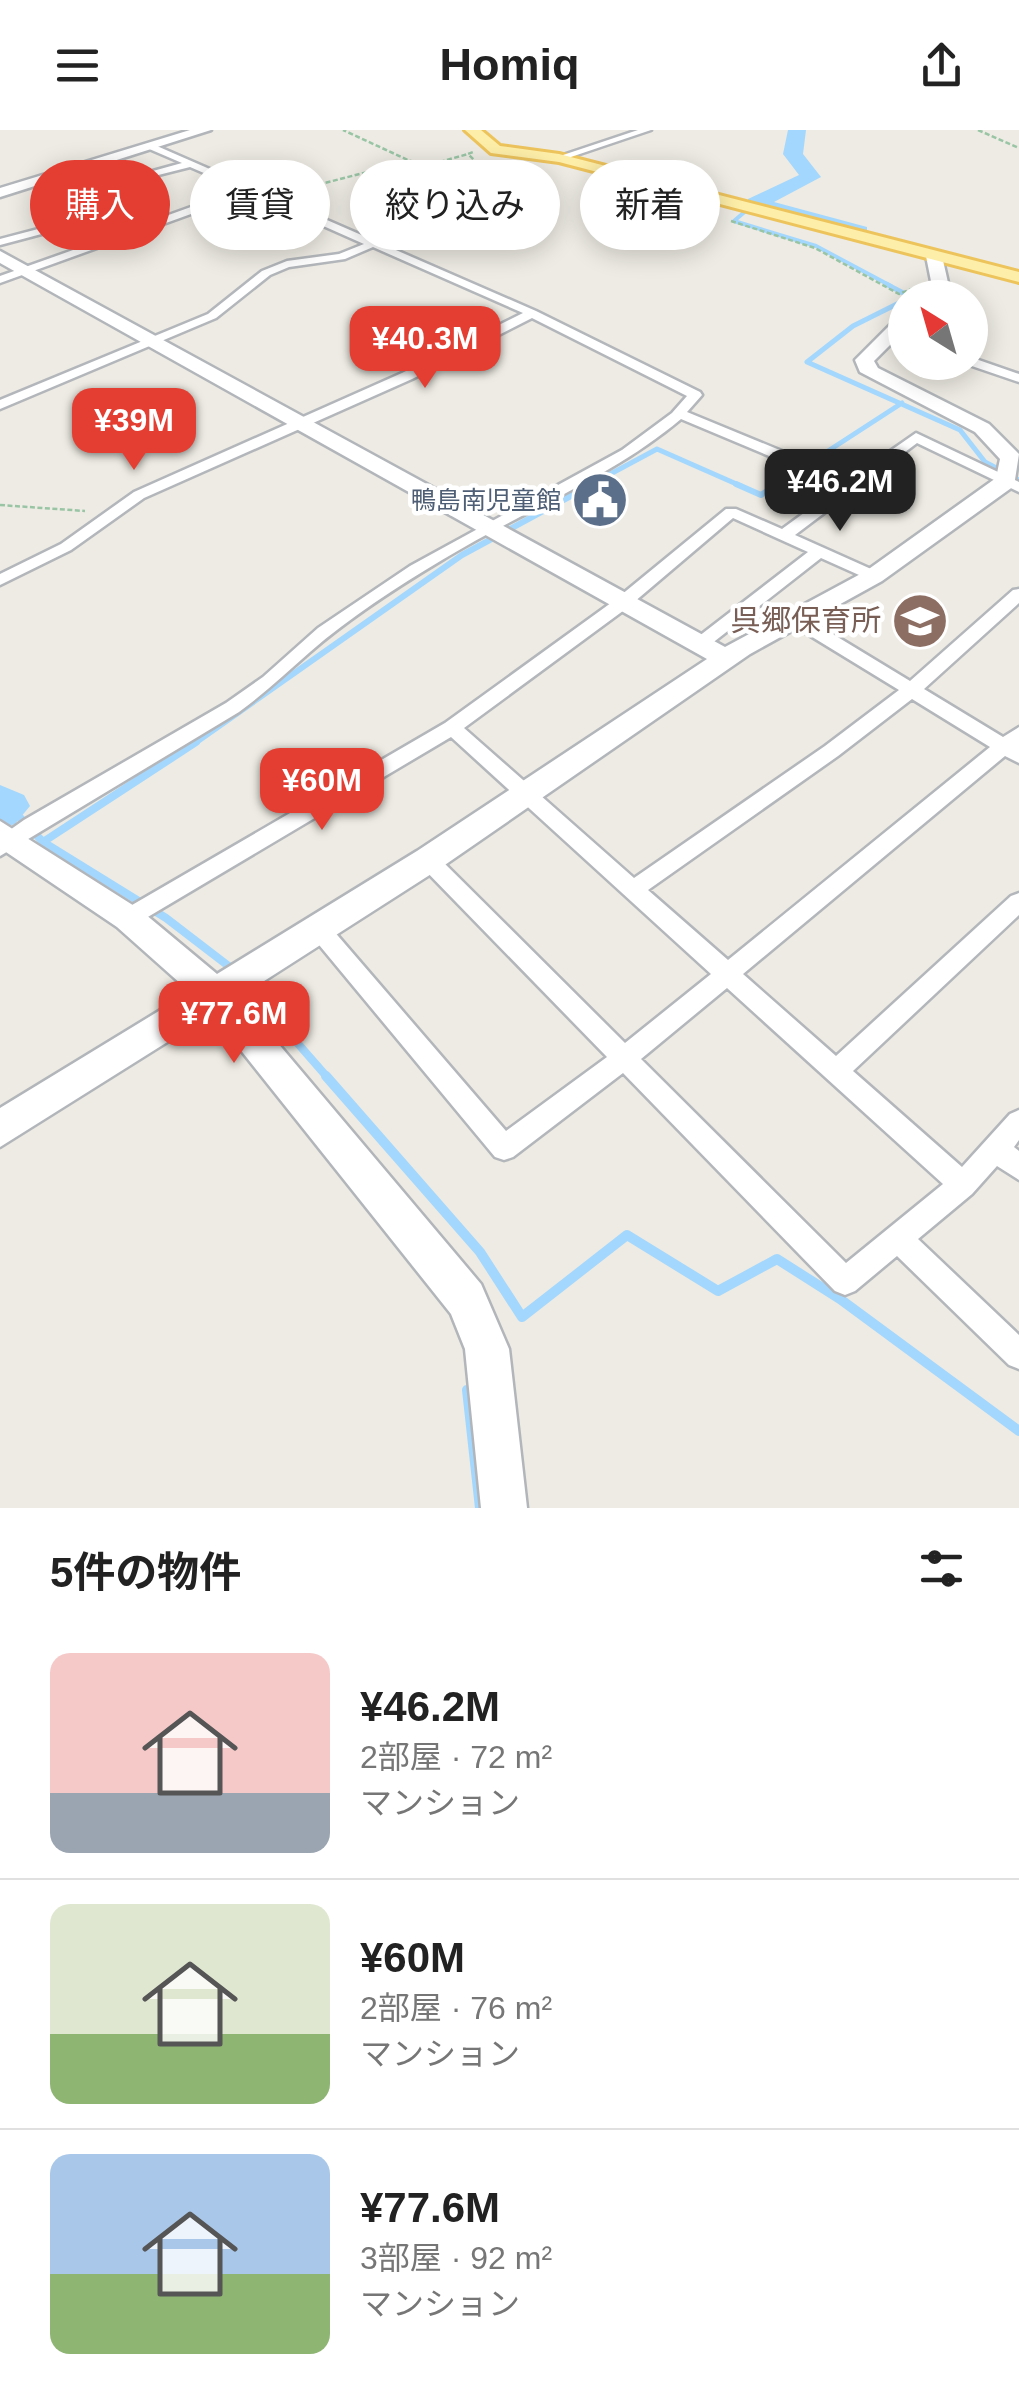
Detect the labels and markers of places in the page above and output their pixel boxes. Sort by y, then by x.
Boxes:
pin: ¥40.3M [344,306,506,391]
pin: ¥39M [75,388,193,473]
pin: ¥46.2M [759,449,921,534]
public building icon: 鴨島南児童館 [570,470,630,530]
place label: 鴨島南児童館 [411,486,561,514]
school or university icon: 呉郷保育所 [890,591,950,651]
place label: 呉郷保育所 [731,604,881,637]
pin: ¥60M [263,748,381,833]
pin: ¥77.6M [153,981,315,1066]

